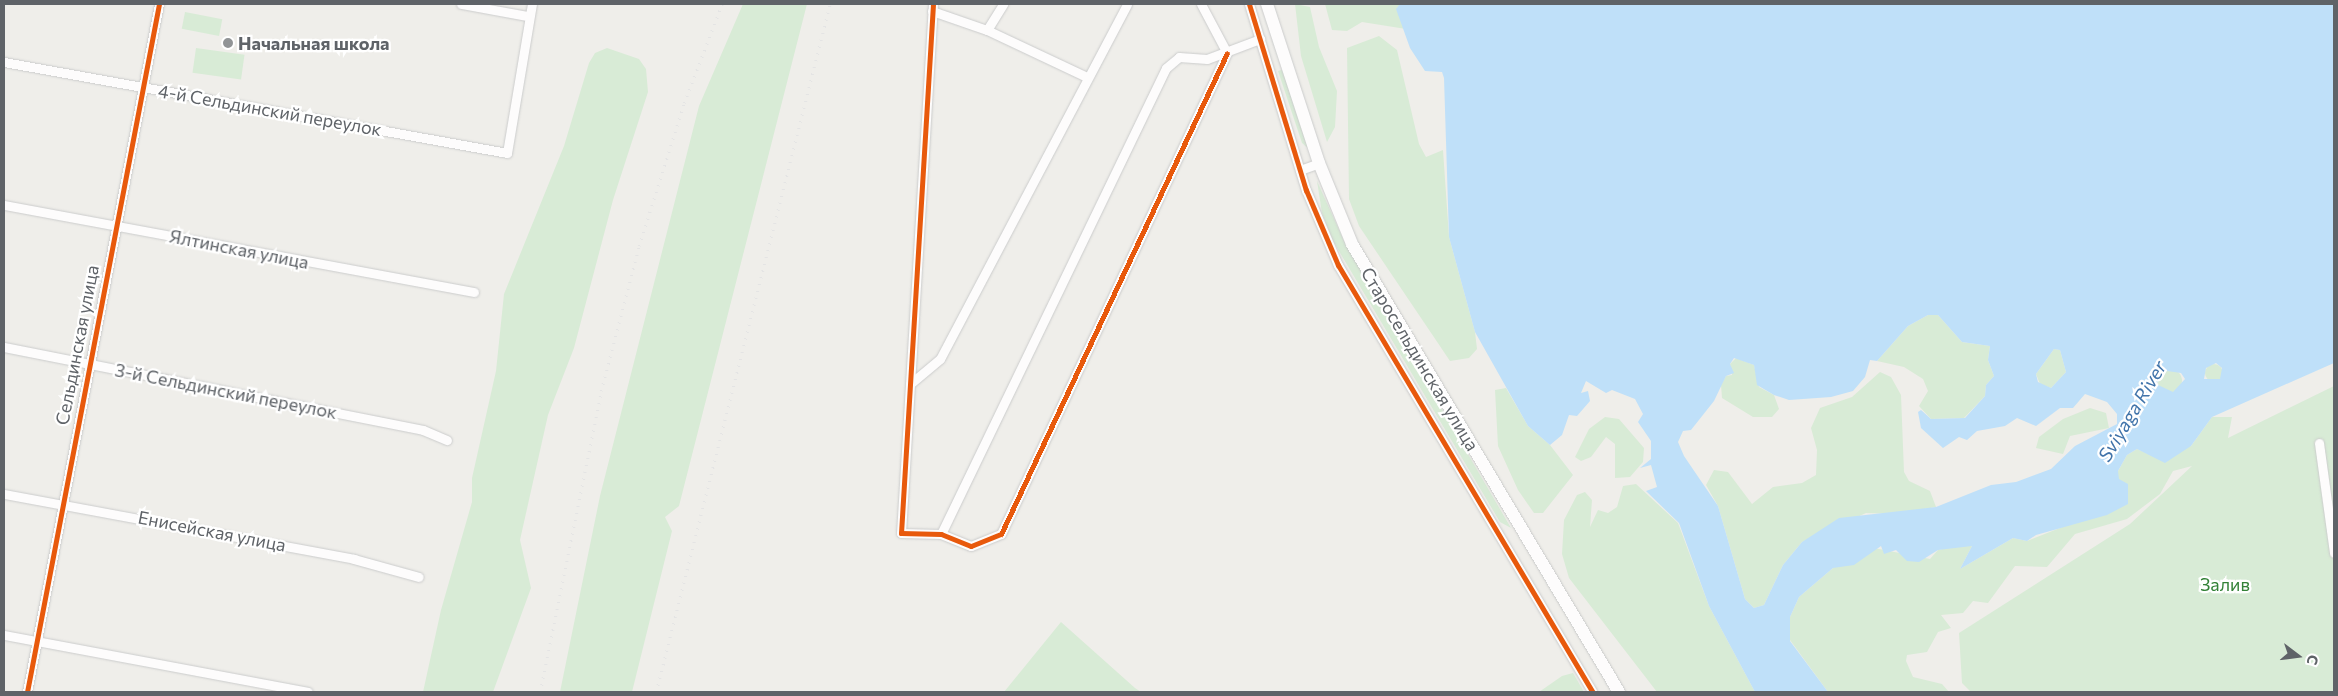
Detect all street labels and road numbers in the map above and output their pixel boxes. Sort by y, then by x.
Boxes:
street label: 4-й Сельдинский переулок [157,80,383,140]
street label: Ялтинская улица [168,225,310,273]
street label: Сельдинская улица [51,263,103,427]
street label: Старосельдинская улица [1357,263,1483,455]
street label: 3-й Сельдинский переулок [113,359,339,423]
street label: Енисейская улица [136,506,288,556]

